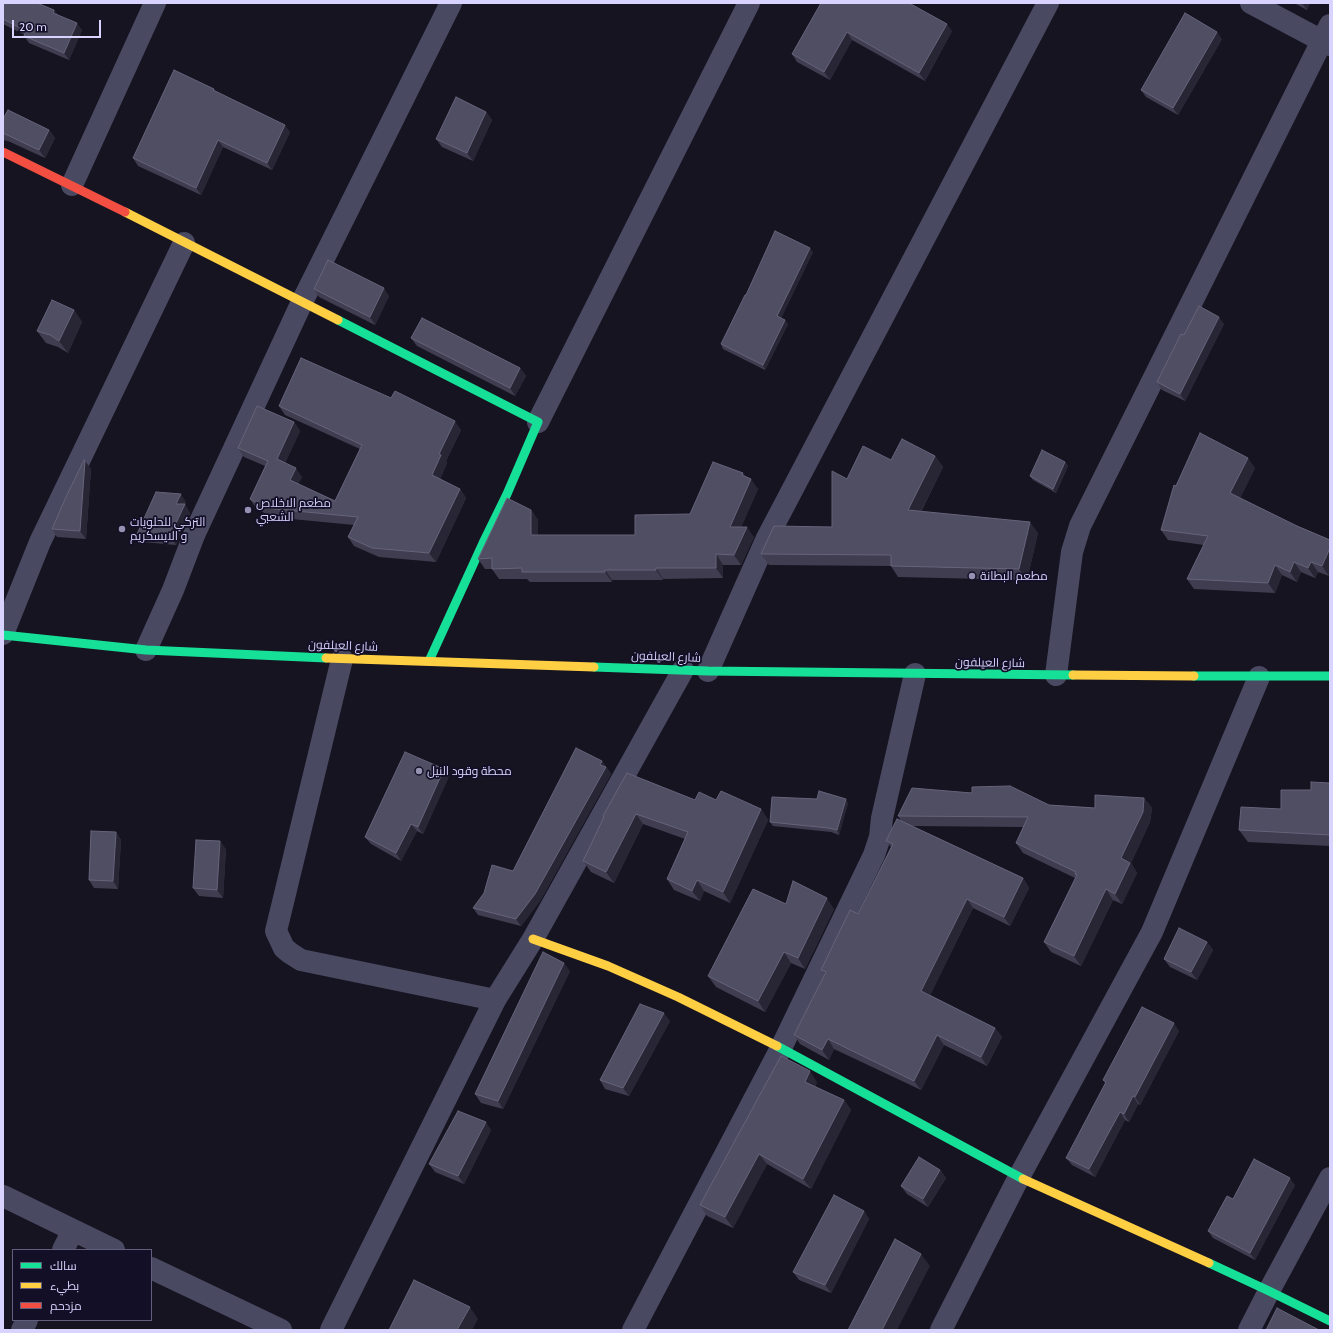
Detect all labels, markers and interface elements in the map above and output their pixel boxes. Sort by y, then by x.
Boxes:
scale bar [14,12,103,38]
text: 20 m [19,19,47,34]
place label: مطعم الاخلاص الشعبي [256,496,331,524]
marker: مطعم الاخلاص الشعبي [243,505,253,515]
place label: التركي للحلويات و الايسكريم [130,515,206,543]
marker: التركي للحلويات و الايسكريم [117,524,127,534]
place label: مطعم البطانة [980,569,1048,583]
marker: مطعم البطانة [967,571,977,581]
street label: شارع العيلفون [308,638,378,654]
street label: شارع العيلفون [631,649,701,665]
street label: شارع العيلفون [955,655,1025,671]
place label: محطة وقود النيل [427,764,512,778]
marker: محطة وقود النيل [414,766,424,776]
legend [12,1249,152,1321]
text: سالك [50,1258,77,1273]
text: بطيء [50,1278,79,1293]
text: مزدحم [50,1298,82,1313]

